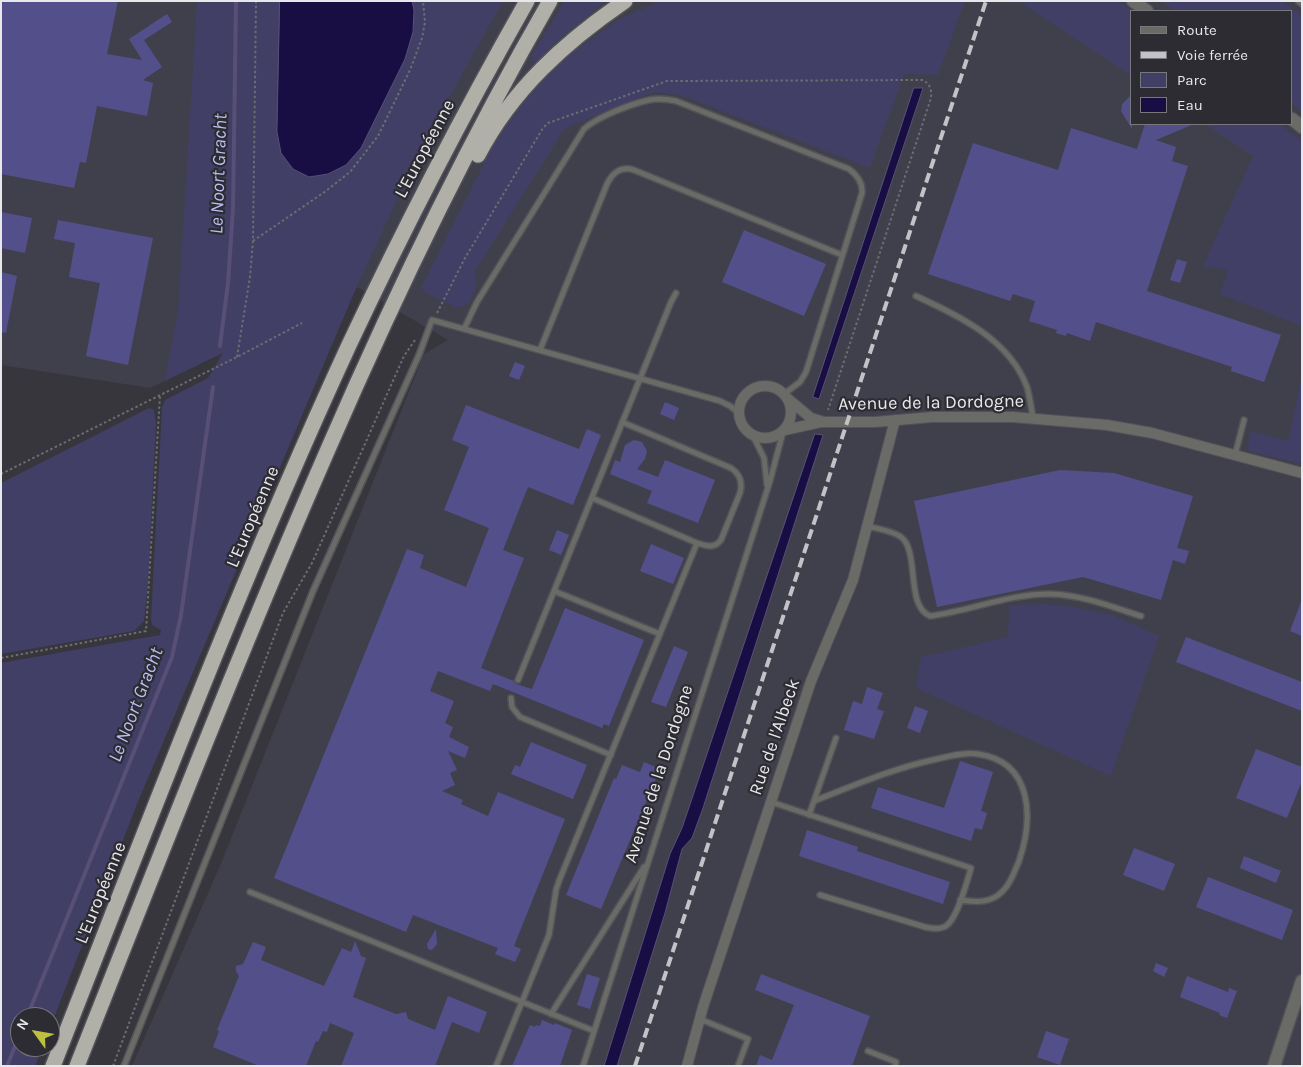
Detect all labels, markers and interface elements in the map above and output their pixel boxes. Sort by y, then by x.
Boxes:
legend [1130,10,1293,125]
text: Route [1177,21,1217,39]
text: Voie ferrée [1177,46,1248,64]
text: Parc [1177,71,1207,89]
street label: L'Européenne [390,96,460,202]
text: Eau [1177,96,1203,114]
water label: Le Noort Gracht [205,113,233,235]
street label: Avenue de la Dordogne [838,391,1024,415]
street label: L'Européenne [222,463,284,571]
water label: Le Noort Gracht [104,644,168,766]
street label: Rue de l'Albeck [745,676,805,798]
street label: Avenue de la Dordogne [620,682,698,866]
street label: L'Européenne [71,839,131,947]
north arrow [10,1007,60,1057]
text: N [13,1016,33,1033]

